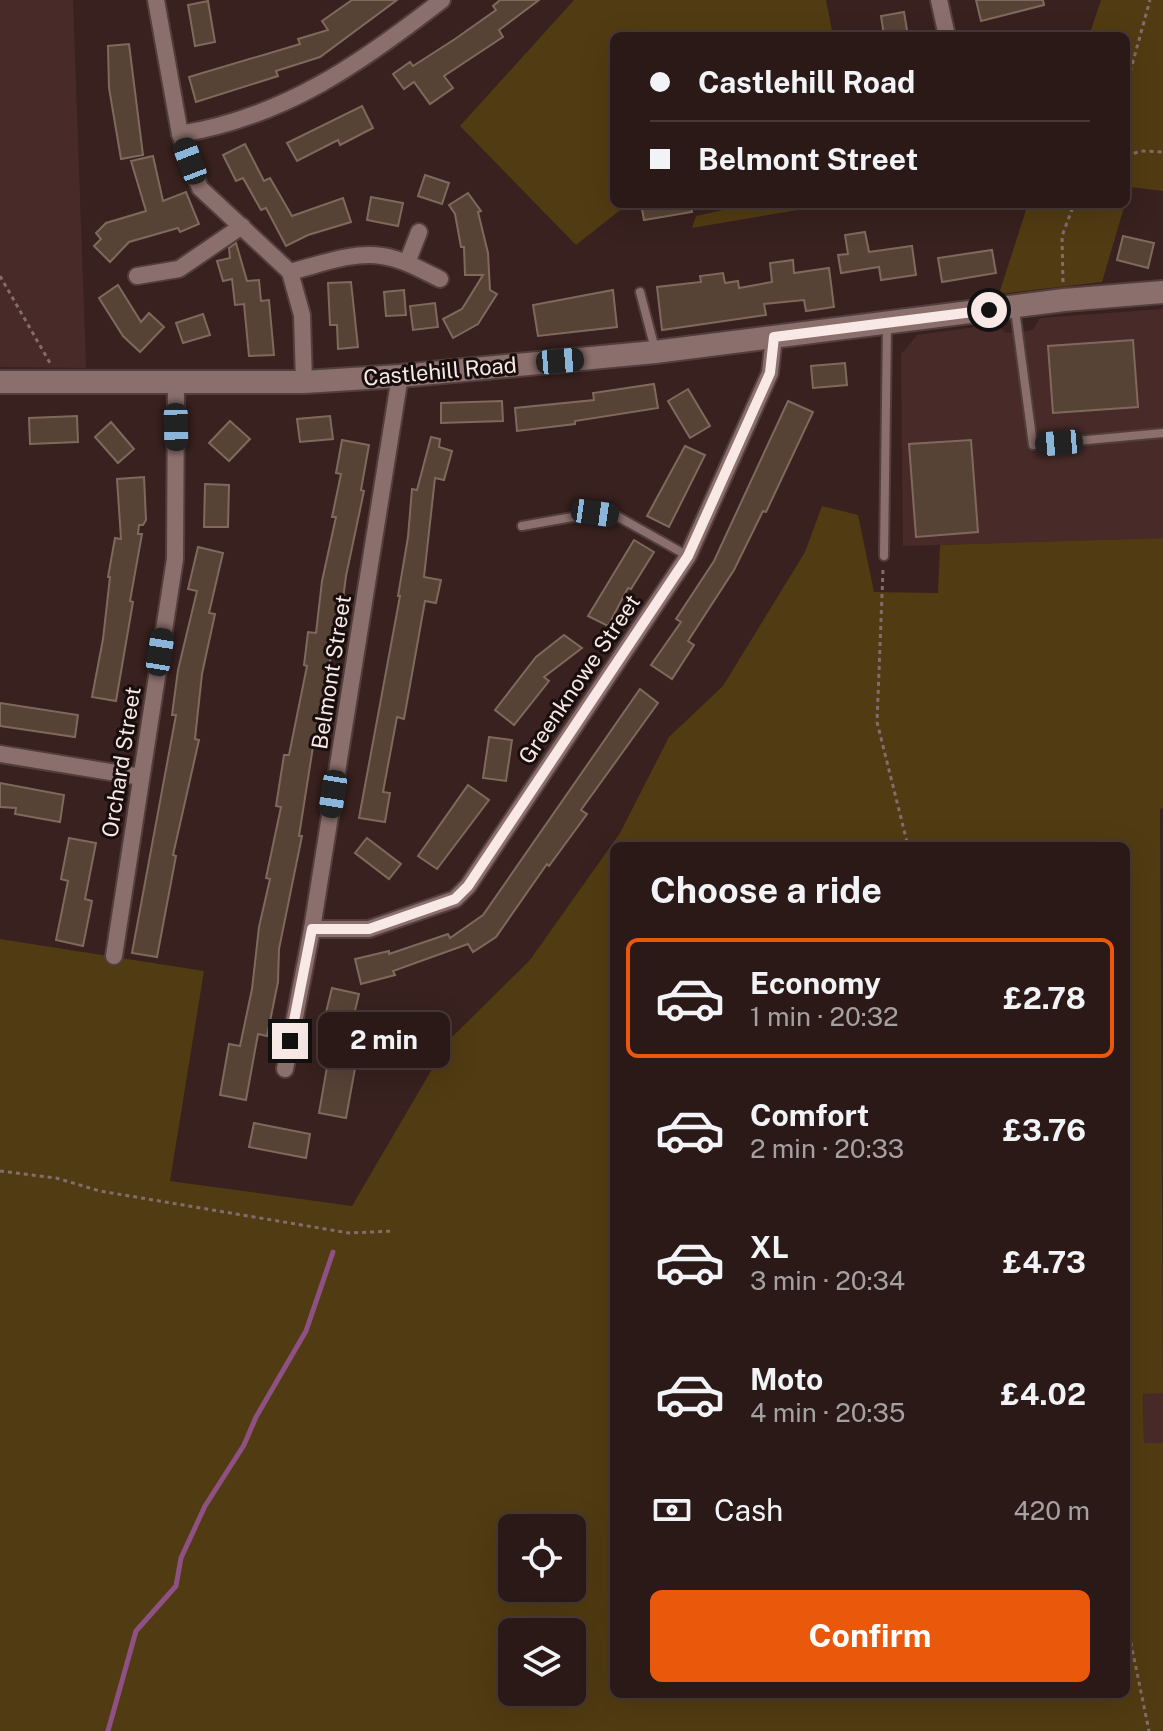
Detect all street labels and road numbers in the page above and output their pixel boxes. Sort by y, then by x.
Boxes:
street label: Castlehill Road [362,351,518,391]
street label: Greenknowe Street [513,590,645,768]
street label: Belmont Street [306,593,356,751]
street label: Orchard Street [96,685,146,839]

